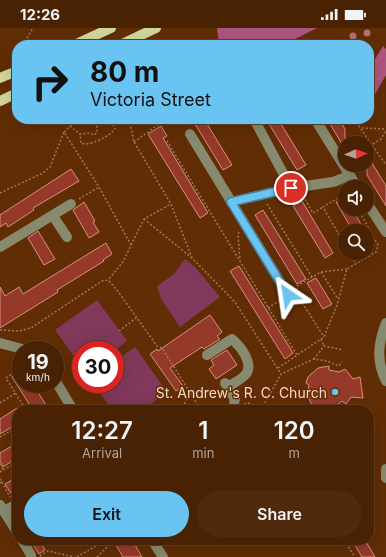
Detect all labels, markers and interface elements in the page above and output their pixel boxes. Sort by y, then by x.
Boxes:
text: 12:26 [20,5,60,24]
text: 80 m [90,55,159,89]
icon: right [24,56,76,108]
text: Victoria Street [90,89,211,110]
north arrow [338,136,374,172]
map controls [338,136,374,260]
pin [274,171,308,205]
icon: arrive [280,177,302,199]
button: sound [338,180,374,216]
button: search [338,224,374,260]
position arrow [267,274,309,316]
speed limit sign: 30 [72,341,124,393]
text: 19 [27,350,49,374]
text: km/h [26,371,50,383]
place label: St. Andrew's R. C. Church [156,384,327,401]
marker: St. Andrew's R. C. Church [330,387,340,397]
text: 12:27 [71,416,133,445]
text: 1 [198,416,208,445]
text: 120 [274,416,315,445]
text: Arrival [82,445,122,461]
text: min [192,445,214,461]
text: m [288,445,300,461]
button: Exit [24,491,189,537]
button: Share [197,491,362,537]

